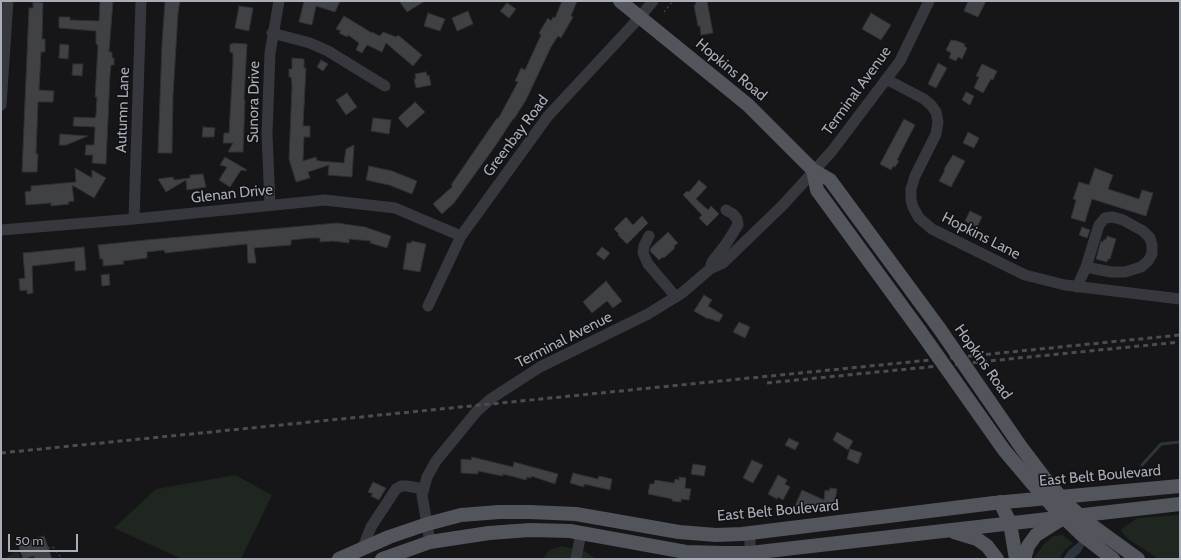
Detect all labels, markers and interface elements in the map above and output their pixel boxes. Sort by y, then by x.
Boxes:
street label: Hopkins Road [692,35,770,105]
street label: Terminal Avenue [819,43,895,139]
street label: Sunora Drive [244,61,264,143]
street label: Autumn Lane [113,67,133,153]
street label: Greenbay Road [480,92,552,180]
street label: Glenan Drive [190,181,274,207]
street label: Hopkins Lane [939,209,1023,263]
street label: Terminal Avenue [513,308,615,372]
street label: Hopkins Road [951,321,1015,403]
street label: East Belt Boulevard [1038,462,1162,490]
street label: East Belt Boulevard [716,497,840,525]
scale bar [10,526,80,552]
text: 50 m [15,533,43,548]

